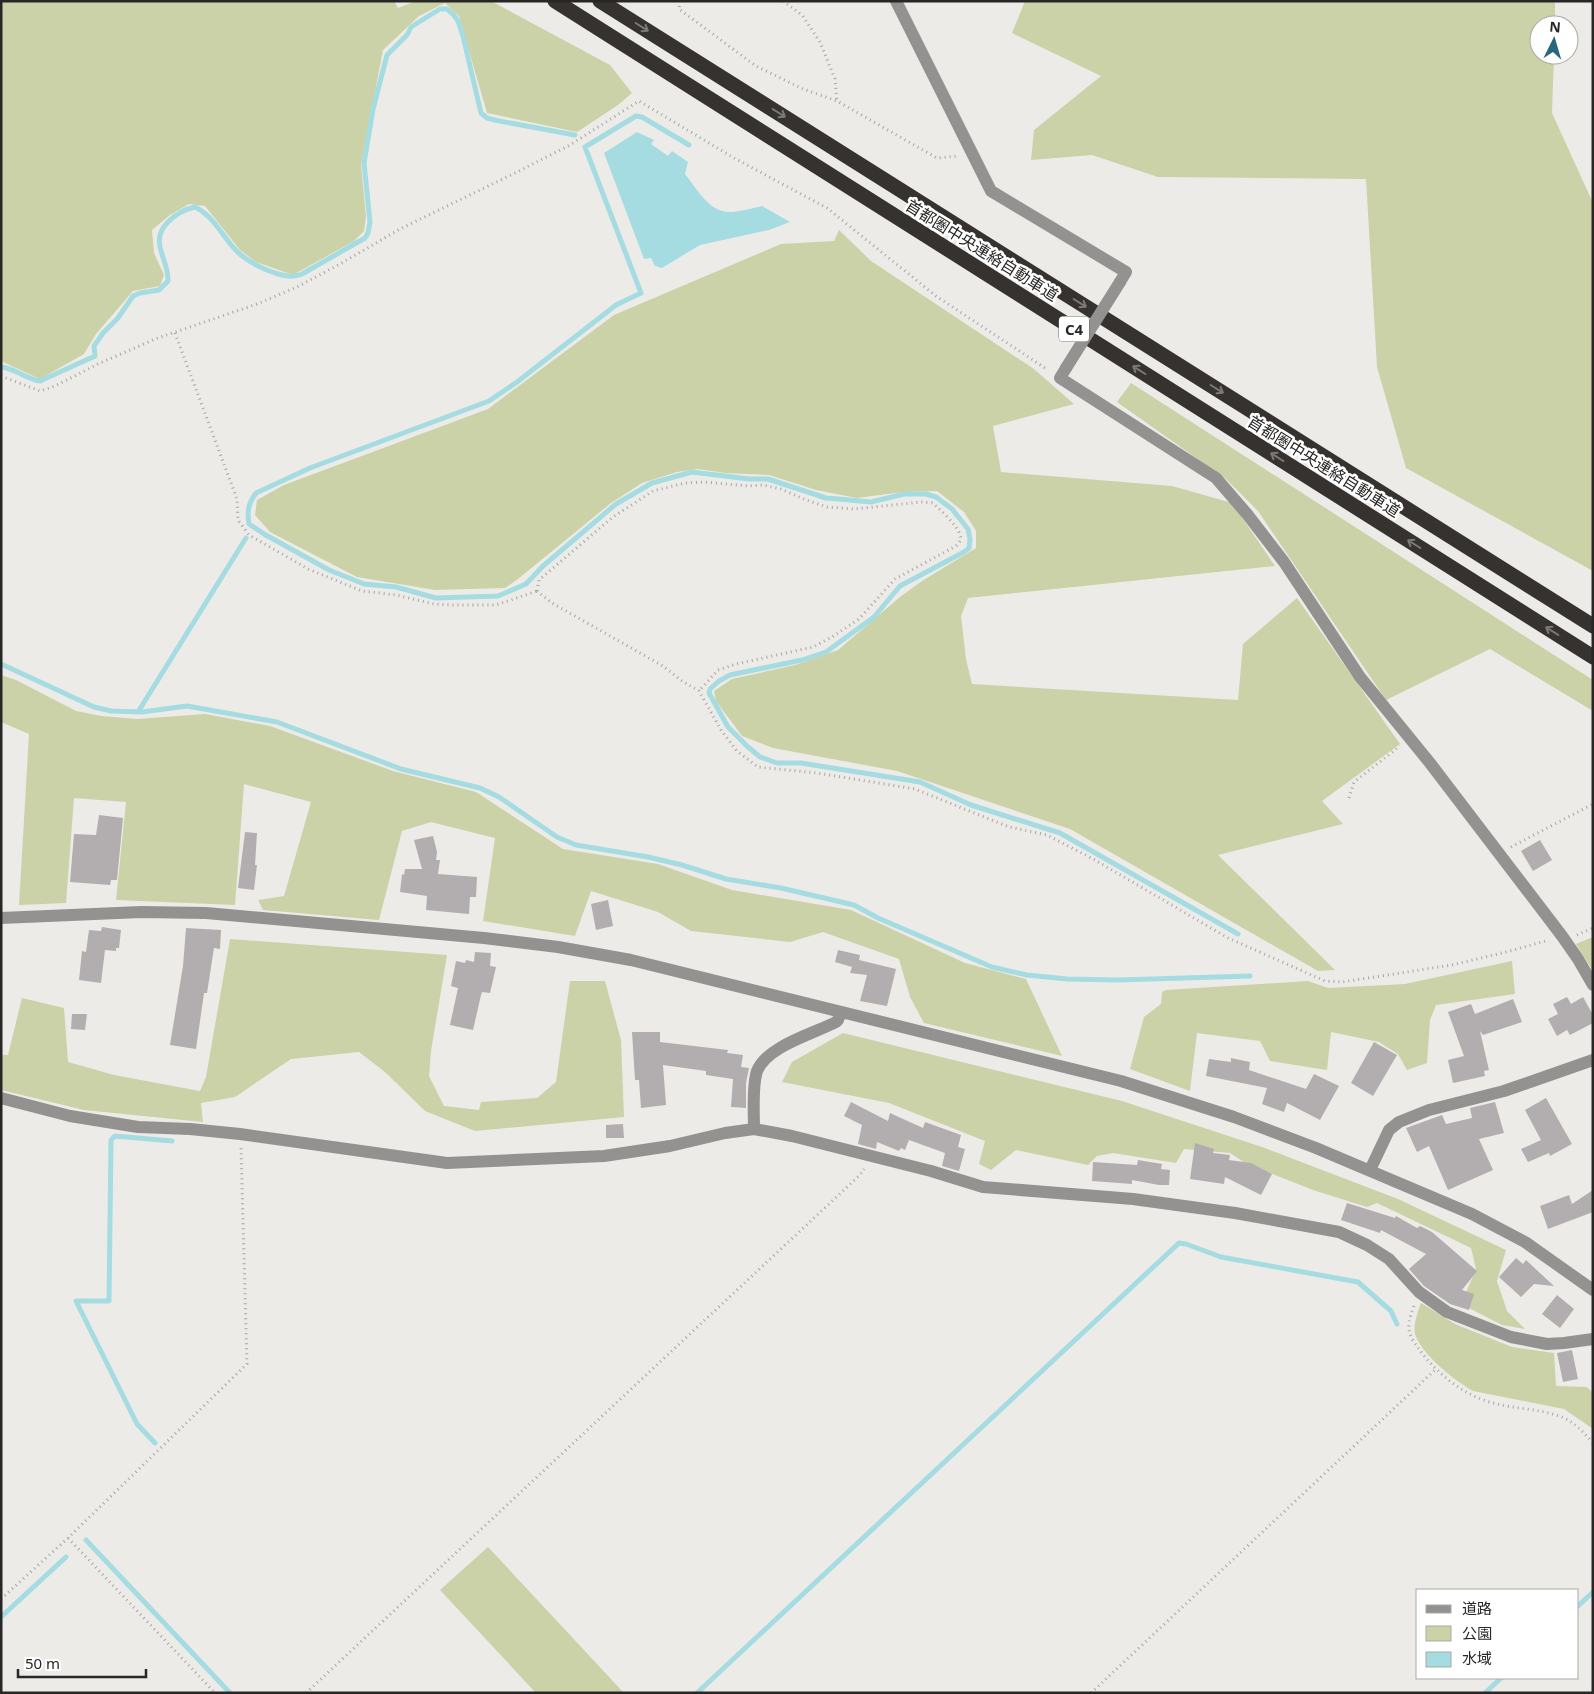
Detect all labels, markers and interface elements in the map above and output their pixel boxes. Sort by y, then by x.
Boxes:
north arrow [1529,15,1579,65]
text: N [1549,17,1562,37]
one-way arrow [634,22,648,32]
one-way arrow [772,109,786,119]
street label: 首都圏中央連絡自動車道 [902,194,1062,306]
one-way arrow [1072,298,1086,308]
road number: C4 [1059,316,1089,342]
one-way arrow [1133,365,1147,375]
one-way arrow [1210,385,1224,395]
street label: 首都圏中央連絡自動車道 [1244,410,1404,522]
one-way arrow [1270,452,1284,462]
one-way arrow [1407,538,1421,549]
one-way arrow [1545,625,1559,635]
legend [1416,1589,1579,1679]
text: 道路 [1462,1598,1492,1618]
text: 公園 [1462,1623,1492,1643]
scale bar [18,1646,145,1678]
text: 水域 [1462,1648,1492,1668]
text: 50 m [25,1653,60,1673]

